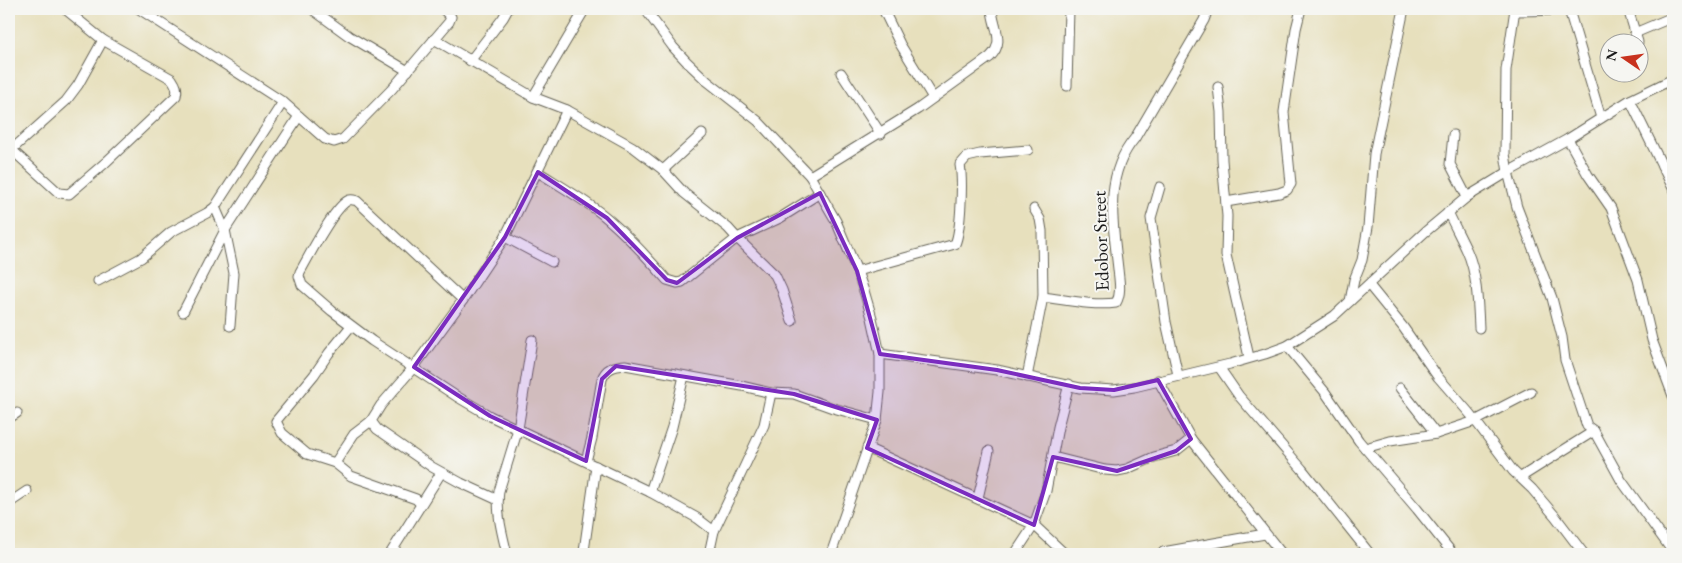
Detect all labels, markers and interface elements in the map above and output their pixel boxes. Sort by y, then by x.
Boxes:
north arrow [1600,32,1650,82]
text: N [1601,47,1622,63]
street label: Edobor Street [1086,190,1115,292]

